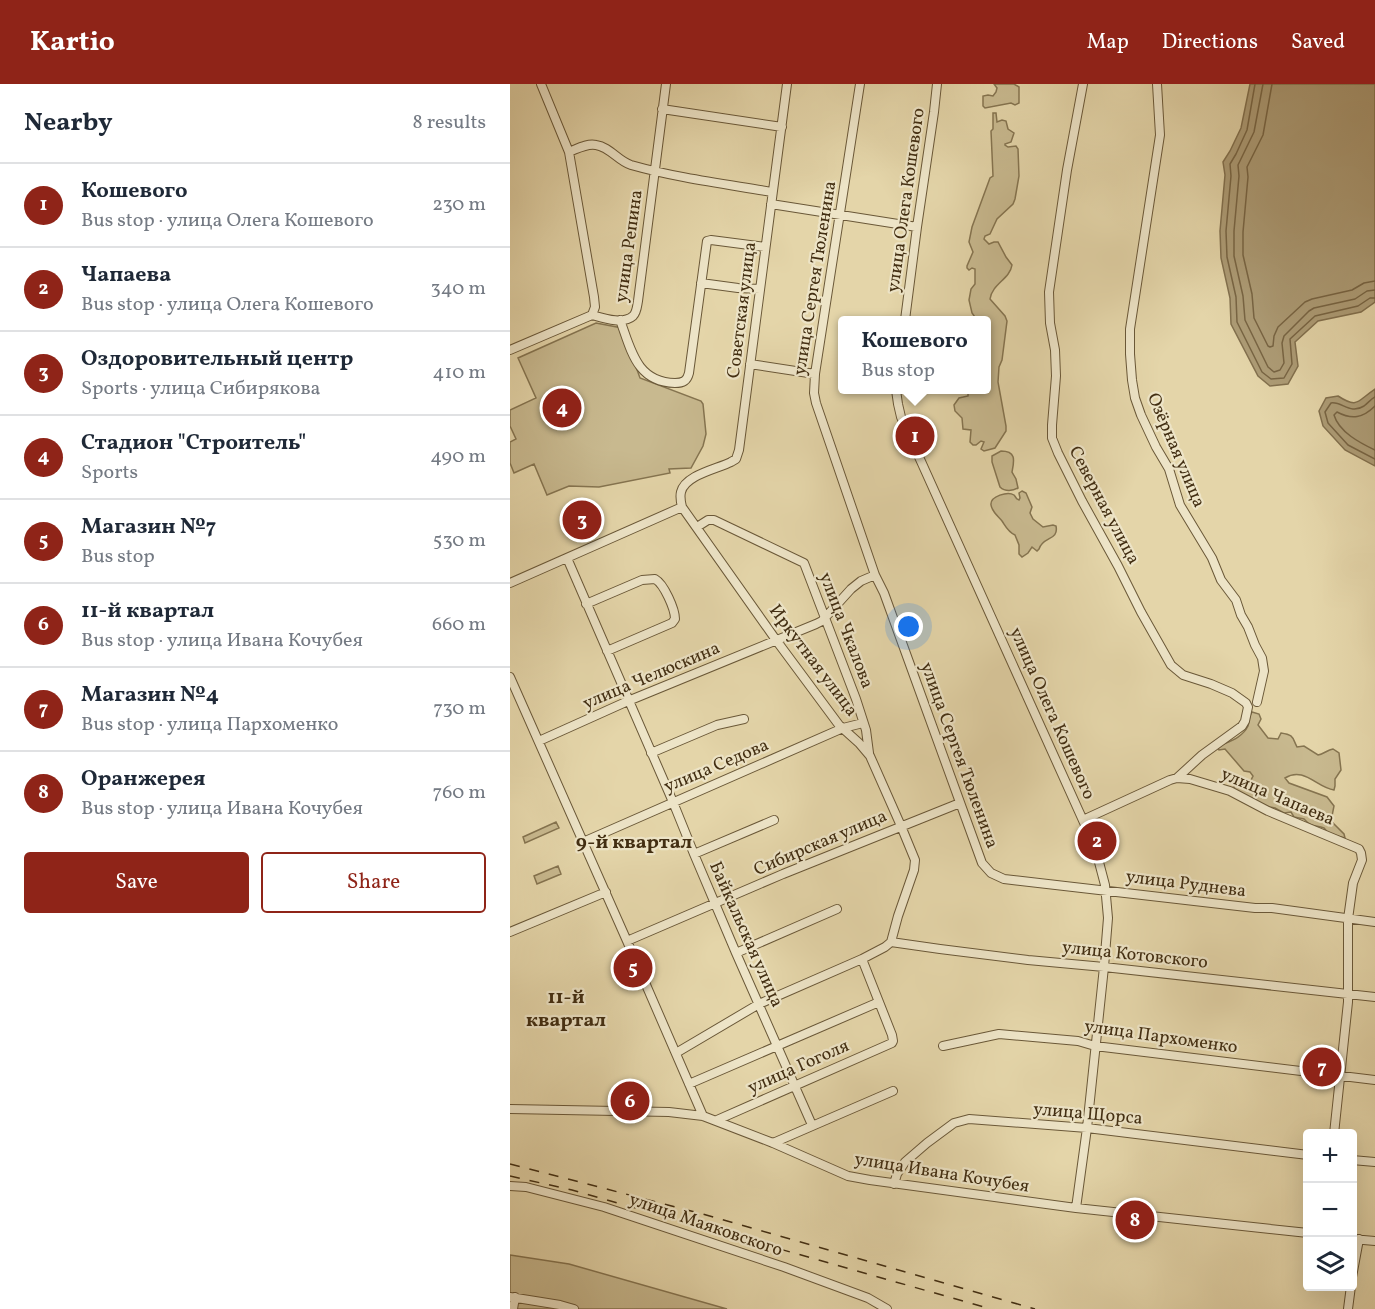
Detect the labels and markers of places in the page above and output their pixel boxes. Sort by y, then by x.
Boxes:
pin: 4 [542,386,582,430]
pin: 1 [896,414,934,458]
pin: 3 [562,498,602,542]
pin: 2 [1078,818,1116,864]
pin: 5 [614,946,652,990]
pin: 7 [1302,1044,1342,1090]
pin: 6 [610,1078,650,1124]
pin: 8 [1116,1198,1154,1242]

